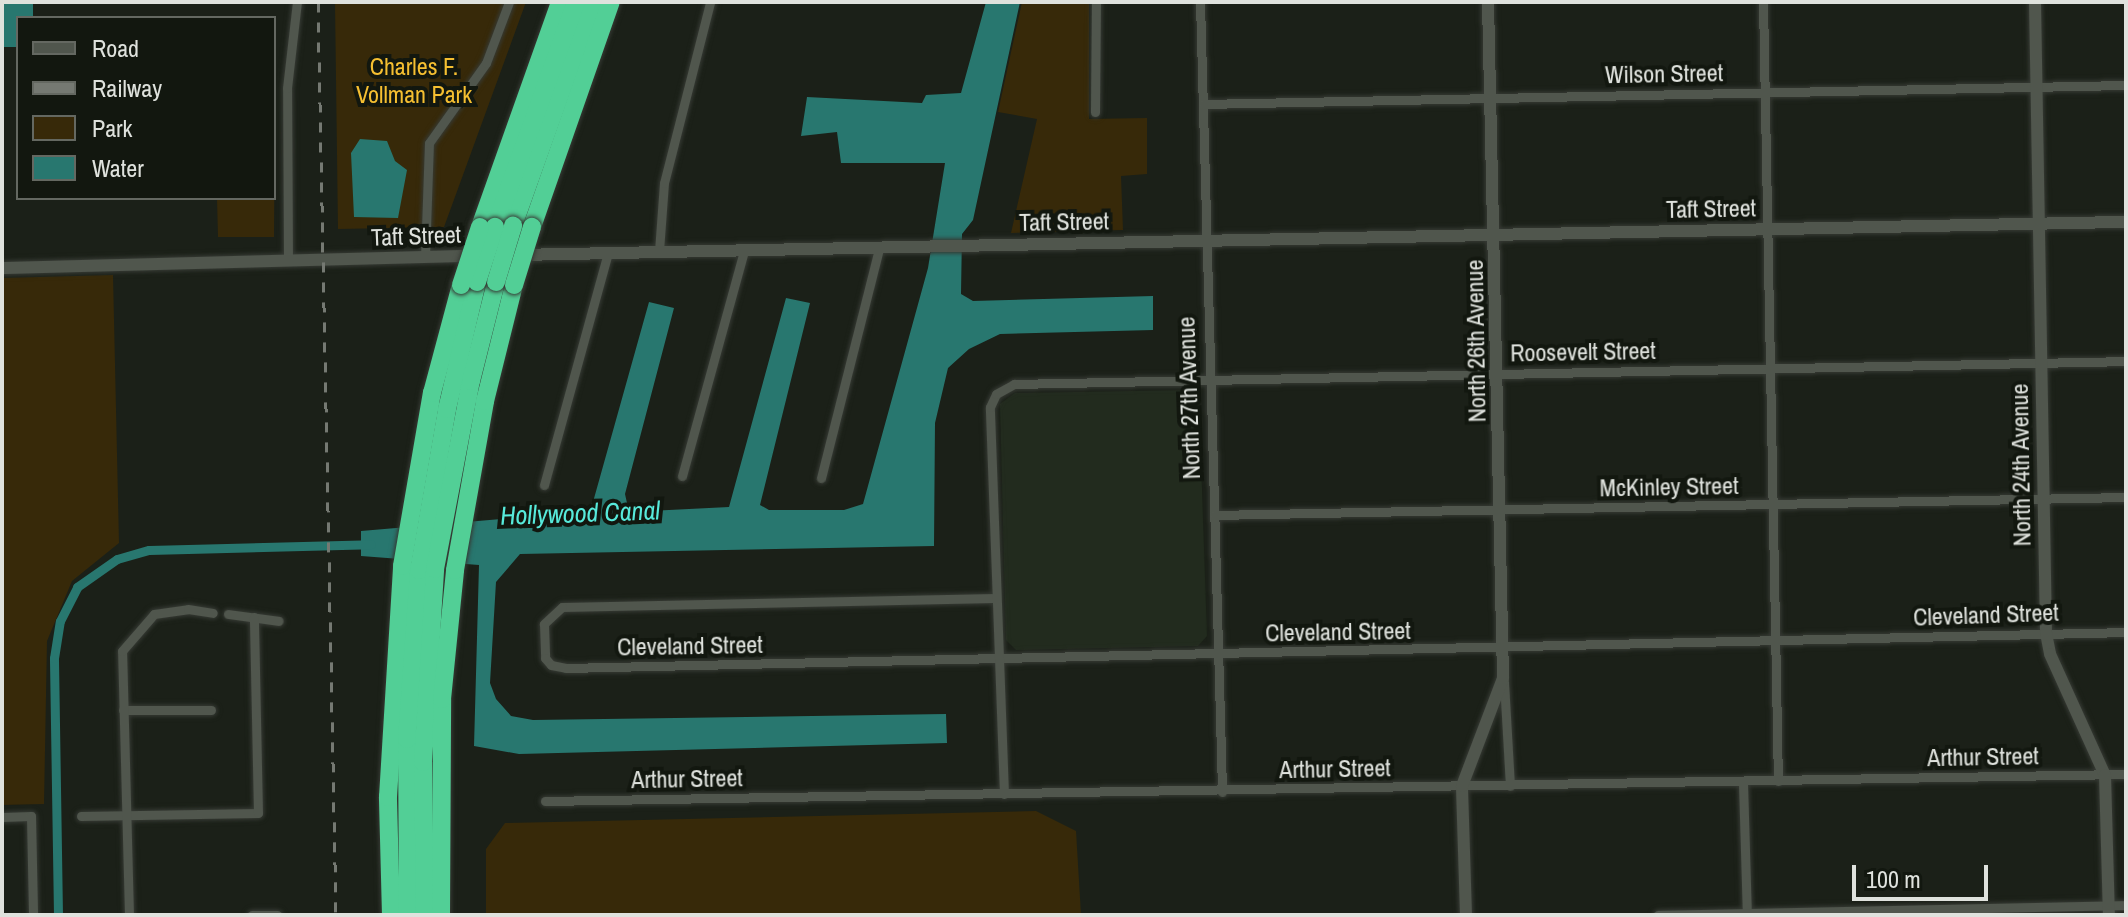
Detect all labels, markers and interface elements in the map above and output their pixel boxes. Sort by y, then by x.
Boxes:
legend [16,16,276,200]
text: Road [92,32,139,64]
park label: Charles F. Vollman Park [356,53,472,109]
street label: Wilson Street [1605,59,1723,89]
text: Railway [92,72,162,104]
text: Park [92,112,132,144]
text: Water [92,152,144,184]
street label: Taft Street [1666,194,1756,224]
street label: Taft Street [1019,207,1109,237]
street label: Taft Street [370,220,462,252]
street label: North 26th Avenue [1460,259,1492,423]
street label: North 27th Avenue [1172,316,1206,480]
street label: Roosevelt Street [1510,336,1656,368]
street label: North 24th Avenue [2005,383,2037,547]
street label: McKinley Street [1599,471,1739,503]
water label: Hollywood Canal [500,495,660,531]
street label: Cleveland Street [1913,598,2059,632]
street label: Cleveland Street [1265,616,1411,648]
street label: Cleveland Street [617,630,763,662]
street label: Arthur Street [1927,742,2039,772]
street label: Arthur Street [1279,754,1391,784]
street label: Arthur Street [631,764,743,794]
scale bar [1856,849,1992,899]
text: 100 m [1866,863,1921,895]

